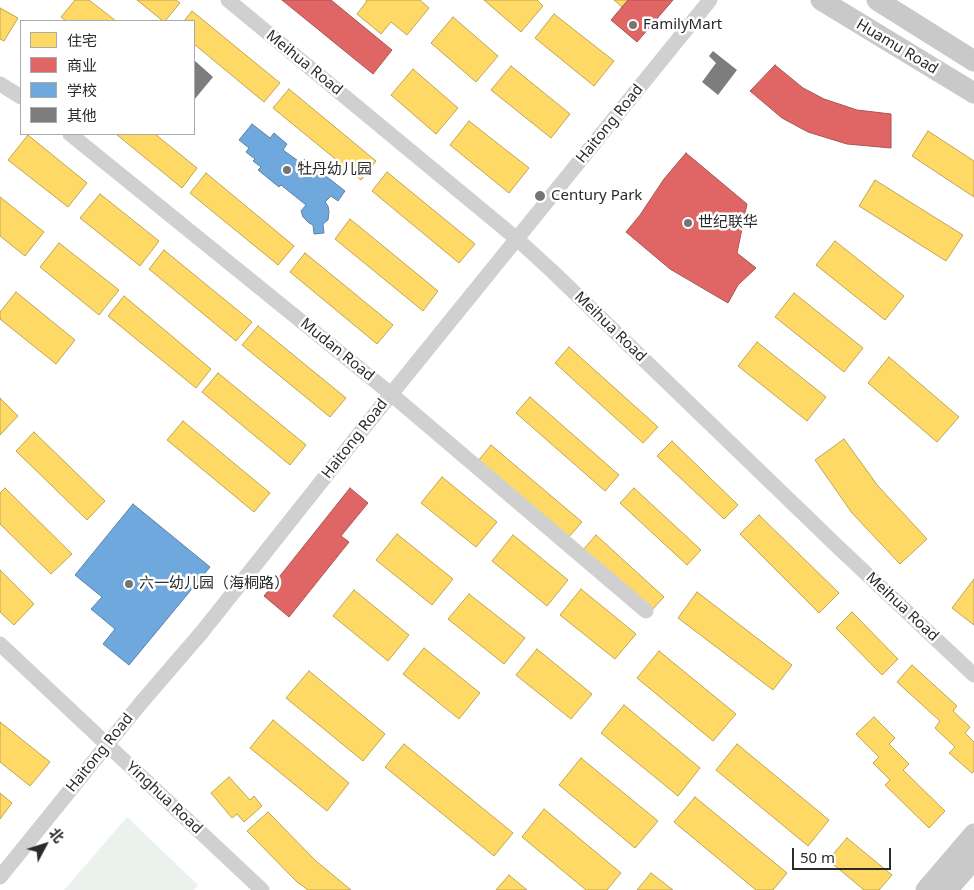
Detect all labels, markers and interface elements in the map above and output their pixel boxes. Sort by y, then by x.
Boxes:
place label: FamilyMart [643,16,722,34]
street label: Huamu Road [853,16,941,78]
marker: FamilyMart [627,19,639,31]
legend [20,20,195,135]
street label: Meihua Road [262,27,346,99]
text: 住宅 [67,30,97,50]
text: 商业 [67,55,97,75]
text: 学校 [67,80,97,100]
street label: Haitong Road [573,81,647,167]
text: 其他 [67,105,97,125]
place label: 牡丹幼儿园 [297,161,372,179]
marker: 牡丹幼儿园 [281,164,293,176]
place label: Century Park [551,187,642,205]
marker: Century Park [533,189,547,203]
place label: 世纪联华 [698,214,758,232]
marker: 世纪联华 [682,217,694,229]
street label: Meihua Road [570,288,650,366]
street label: Mudan Road [296,315,378,385]
street label: Haitong Road [318,396,392,482]
street label: Meihua Road [862,569,942,645]
place label: 六一幼儿园（海桐路） [139,575,289,593]
marker: 六一幼儿园（海桐路） [123,578,135,590]
street label: Haitong Road [63,710,137,796]
street label: Yinghua Road [122,758,206,838]
north arrow [20,820,70,870]
text: 北 [45,824,69,847]
scale bar [794,838,893,870]
text: 50 m [800,847,835,867]

